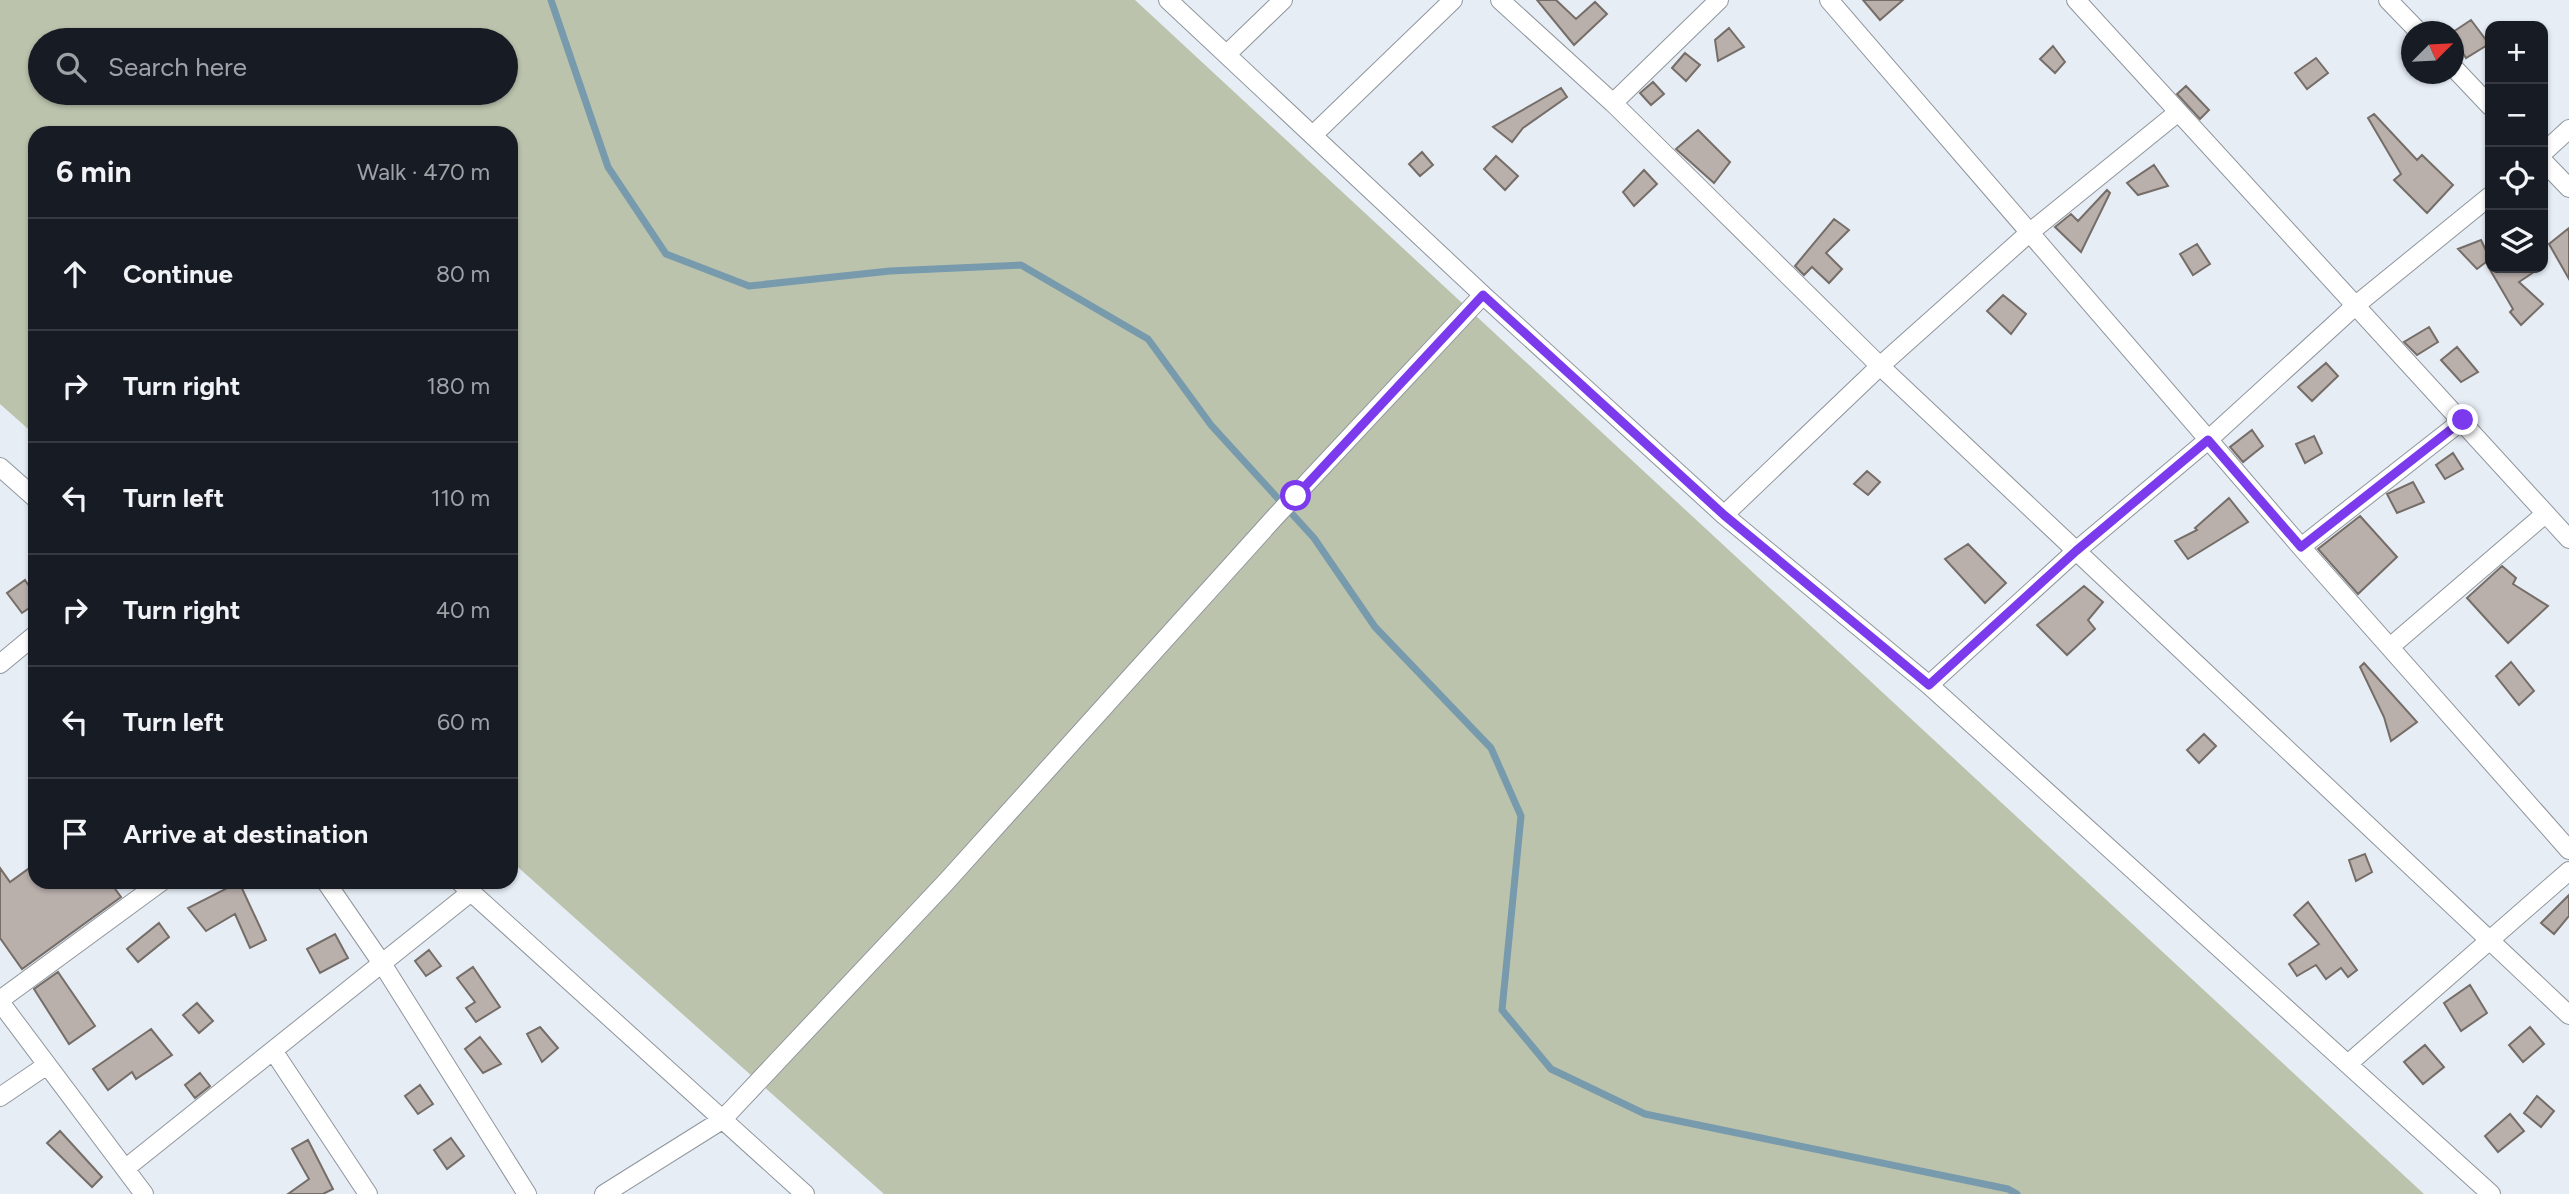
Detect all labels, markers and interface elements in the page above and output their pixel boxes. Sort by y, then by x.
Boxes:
north arrow [2401,21,2464,84]
map controls [2485,21,2548,273]
button: + [2485,21,2548,84]
search box [28,28,518,105]
icon: search [52,48,90,86]
text: Search here [108,51,247,83]
button: − [2485,84,2548,147]
button: locate [2485,147,2548,210]
text: 6 min [56,153,132,190]
text: Walk · 470 m [357,158,490,186]
button: layers [2485,210,2548,273]
icon: ahead [56,255,94,293]
text: Continue [123,258,233,290]
text: 80 m [436,260,490,288]
icon: right [56,367,94,405]
text: Turn right [123,370,240,402]
text: 180 m [426,372,490,400]
route end [2447,404,2478,435]
icon: left [56,479,94,517]
route start [1280,480,1311,511]
text: Turn left [123,482,224,514]
text: 110 m [431,484,490,512]
icon: right [56,591,94,629]
text: Turn right [123,594,240,626]
text: 40 m [436,596,490,624]
icon: left [56,703,94,741]
text: Turn left [123,706,224,738]
text: 60 m [437,708,490,736]
icon: arrive [56,815,94,853]
text: Arrive at destination [123,818,368,850]

